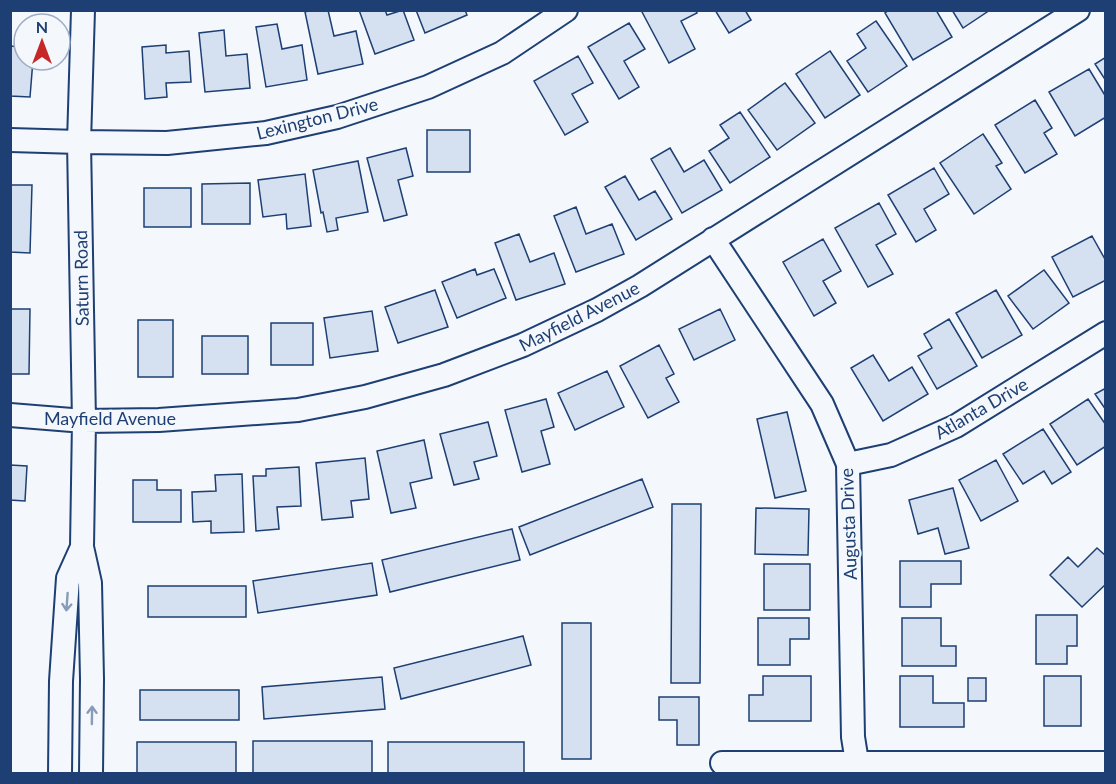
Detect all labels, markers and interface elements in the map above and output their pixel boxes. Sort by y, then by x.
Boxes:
north arrow [12,12,72,72]
text: N [36,17,48,36]
street label: Lexington Drive [254,92,380,144]
street label: Saturn Road [69,230,93,326]
street label: Mayfield Avenue [515,276,643,356]
street label: Atlanta Drive [930,372,1032,444]
street label: Mayfield Avenue [44,407,176,429]
street label: Augusta Drive [835,468,861,580]
one-way arrow [61,592,72,612]
one-way arrow [86,706,98,726]

